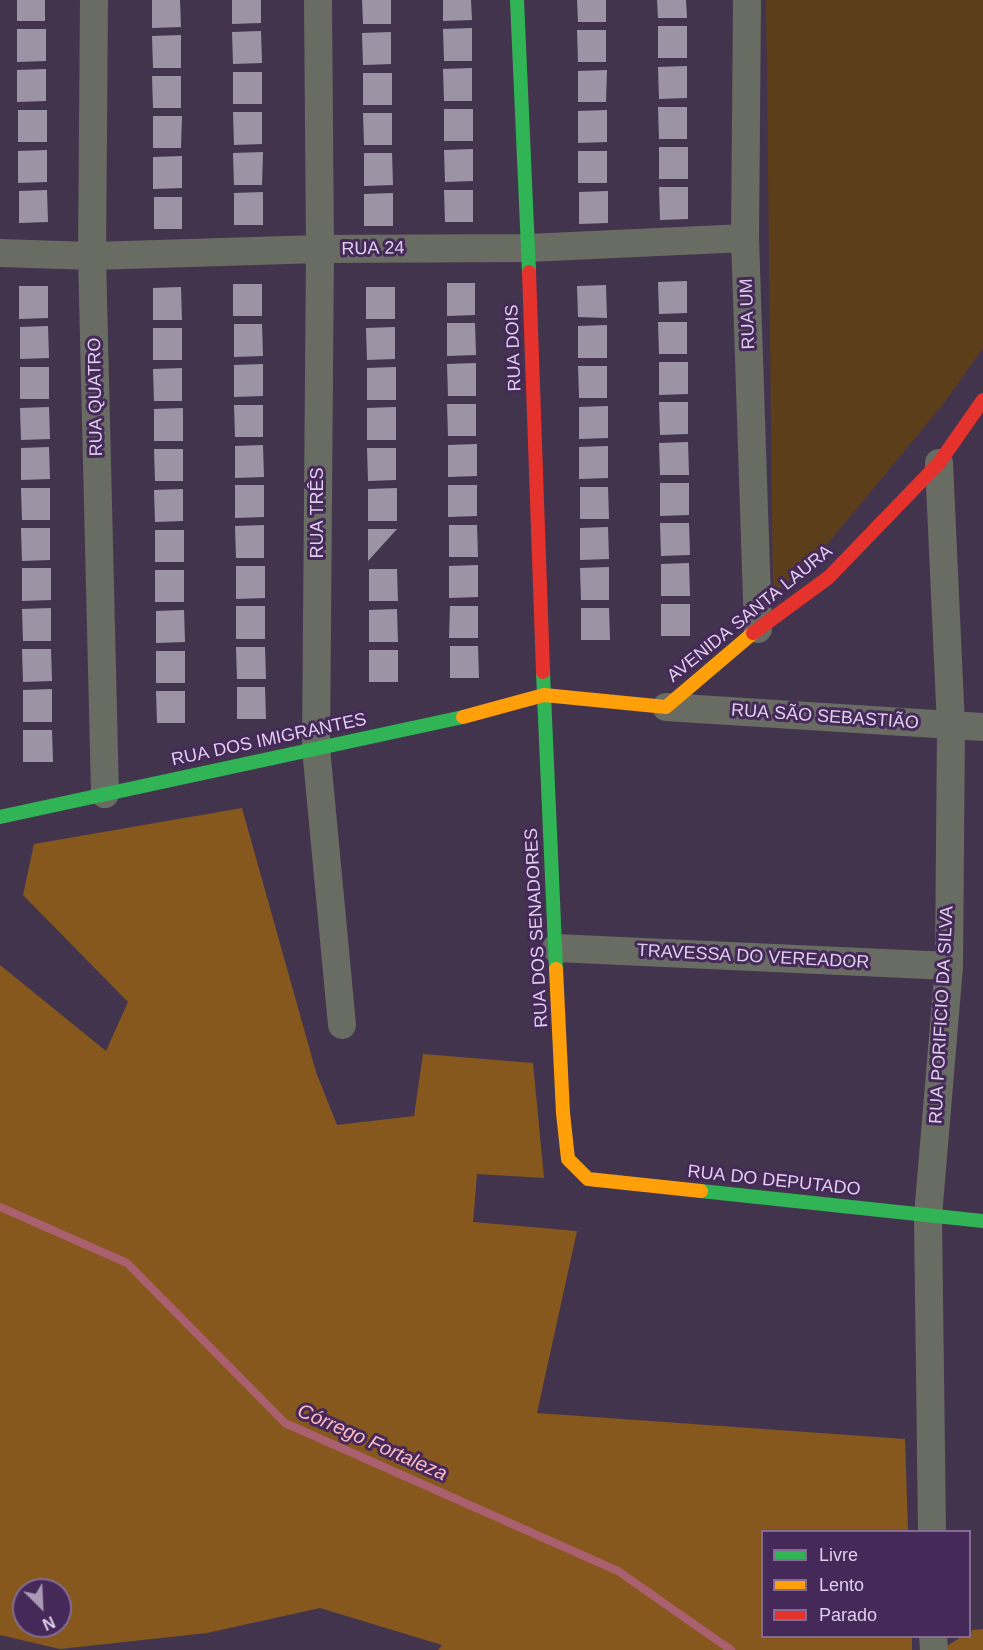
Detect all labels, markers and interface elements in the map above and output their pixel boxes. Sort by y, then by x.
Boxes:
street label: RUA 24 [341,238,405,260]
street label: RUA UM [736,278,760,350]
street label: RUA DOIS [502,304,526,392]
street label: RUA QUATRO [84,337,108,457]
street label: RUA TRÊS [307,467,329,559]
street label: AVENIDA SANTA LAURA [663,541,837,687]
street label: RUA SÃO SEBASTIÃO [730,700,920,734]
street label: RUA DOS IMIGRANTES [169,709,369,771]
street label: RUA DOS SENADORES [521,828,553,1028]
street label: RUA PORIFICIO DA SILVA [926,905,958,1125]
street label: TRAVESSA DO VEREADOR [636,940,870,974]
street label: RUA DO DEPUTADO [687,1161,861,1201]
water label: Córrego Fortaleza [293,1399,451,1487]
legend [761,1530,971,1638]
text: Livre [819,1545,858,1565]
text: Lento [819,1575,864,1595]
north arrow [12,1578,72,1638]
text: Parado [819,1605,877,1625]
text: N [40,1613,57,1633]

